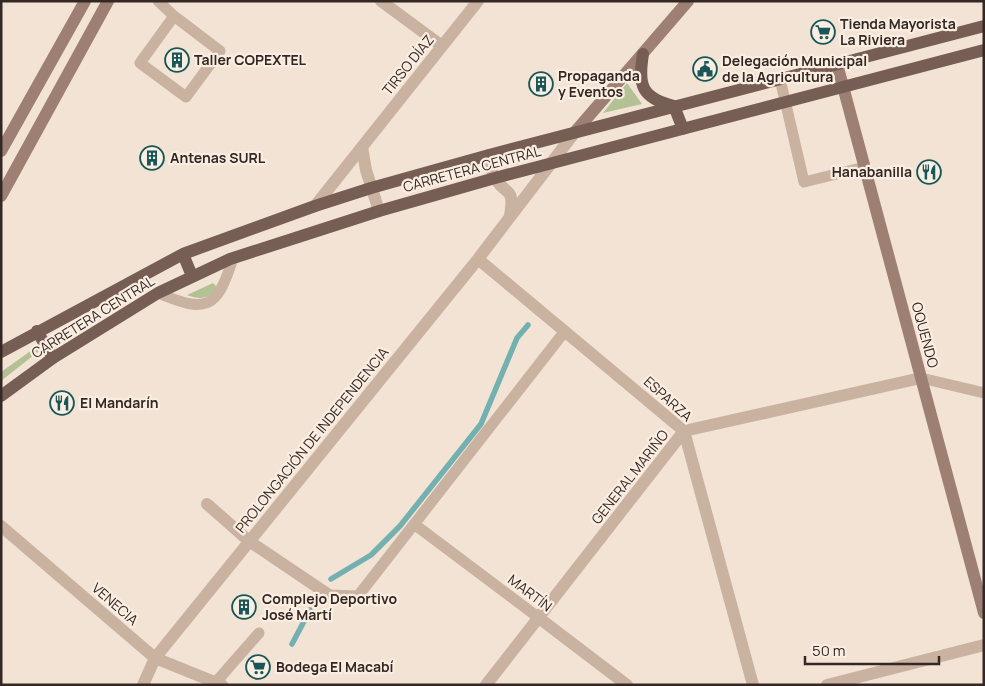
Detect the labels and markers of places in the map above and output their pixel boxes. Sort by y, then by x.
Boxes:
place label: Tienda Mayorista La Riviera [840,14,956,49]
supermarket icon: Tienda Mayorista La Riviera [810,19,836,45]
building icon: Taller COPEXTEL [164,47,190,73]
place label: Taller COPEXTEL [194,50,307,69]
place label: Delegación Municipal de la Agricultura [722,51,867,86]
public building icon: Delegación Municipal de la Agricultura [692,56,718,82]
place label: Propaganda y Eventos [558,66,640,101]
building icon: Propaganda y Eventos [528,71,554,97]
building icon: Antenas SURL [139,145,165,171]
place label: Antenas SURL [170,148,266,167]
restaurant icon: Hanabanilla [916,159,942,185]
place label: Hanabanilla [832,162,912,181]
restaurant icon: El Mandarín [49,390,75,416]
place label: El Mandarín [80,393,159,412]
place label: Complejo Deportivo José Martí [262,589,397,624]
building icon: Complejo Deportivo José Martí [231,594,257,620]
supermarket icon: Bodega El Macabí [245,654,271,680]
place label: Bodega El Macabí [276,657,394,676]

